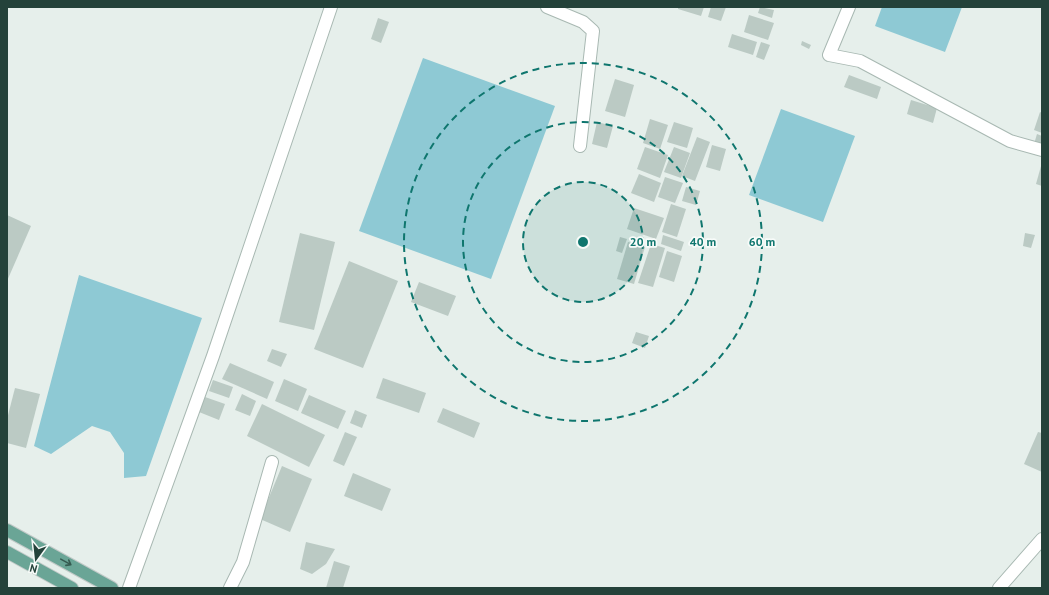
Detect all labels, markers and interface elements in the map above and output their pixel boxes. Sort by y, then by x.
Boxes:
text: 20 m [630,234,656,249]
text: 40 m [690,234,716,249]
text: 60 m [749,234,775,249]
centre of rings [576,235,590,249]
north arrow [16,539,56,579]
one-way arrow [60,559,72,567]
text: N [28,561,39,576]

